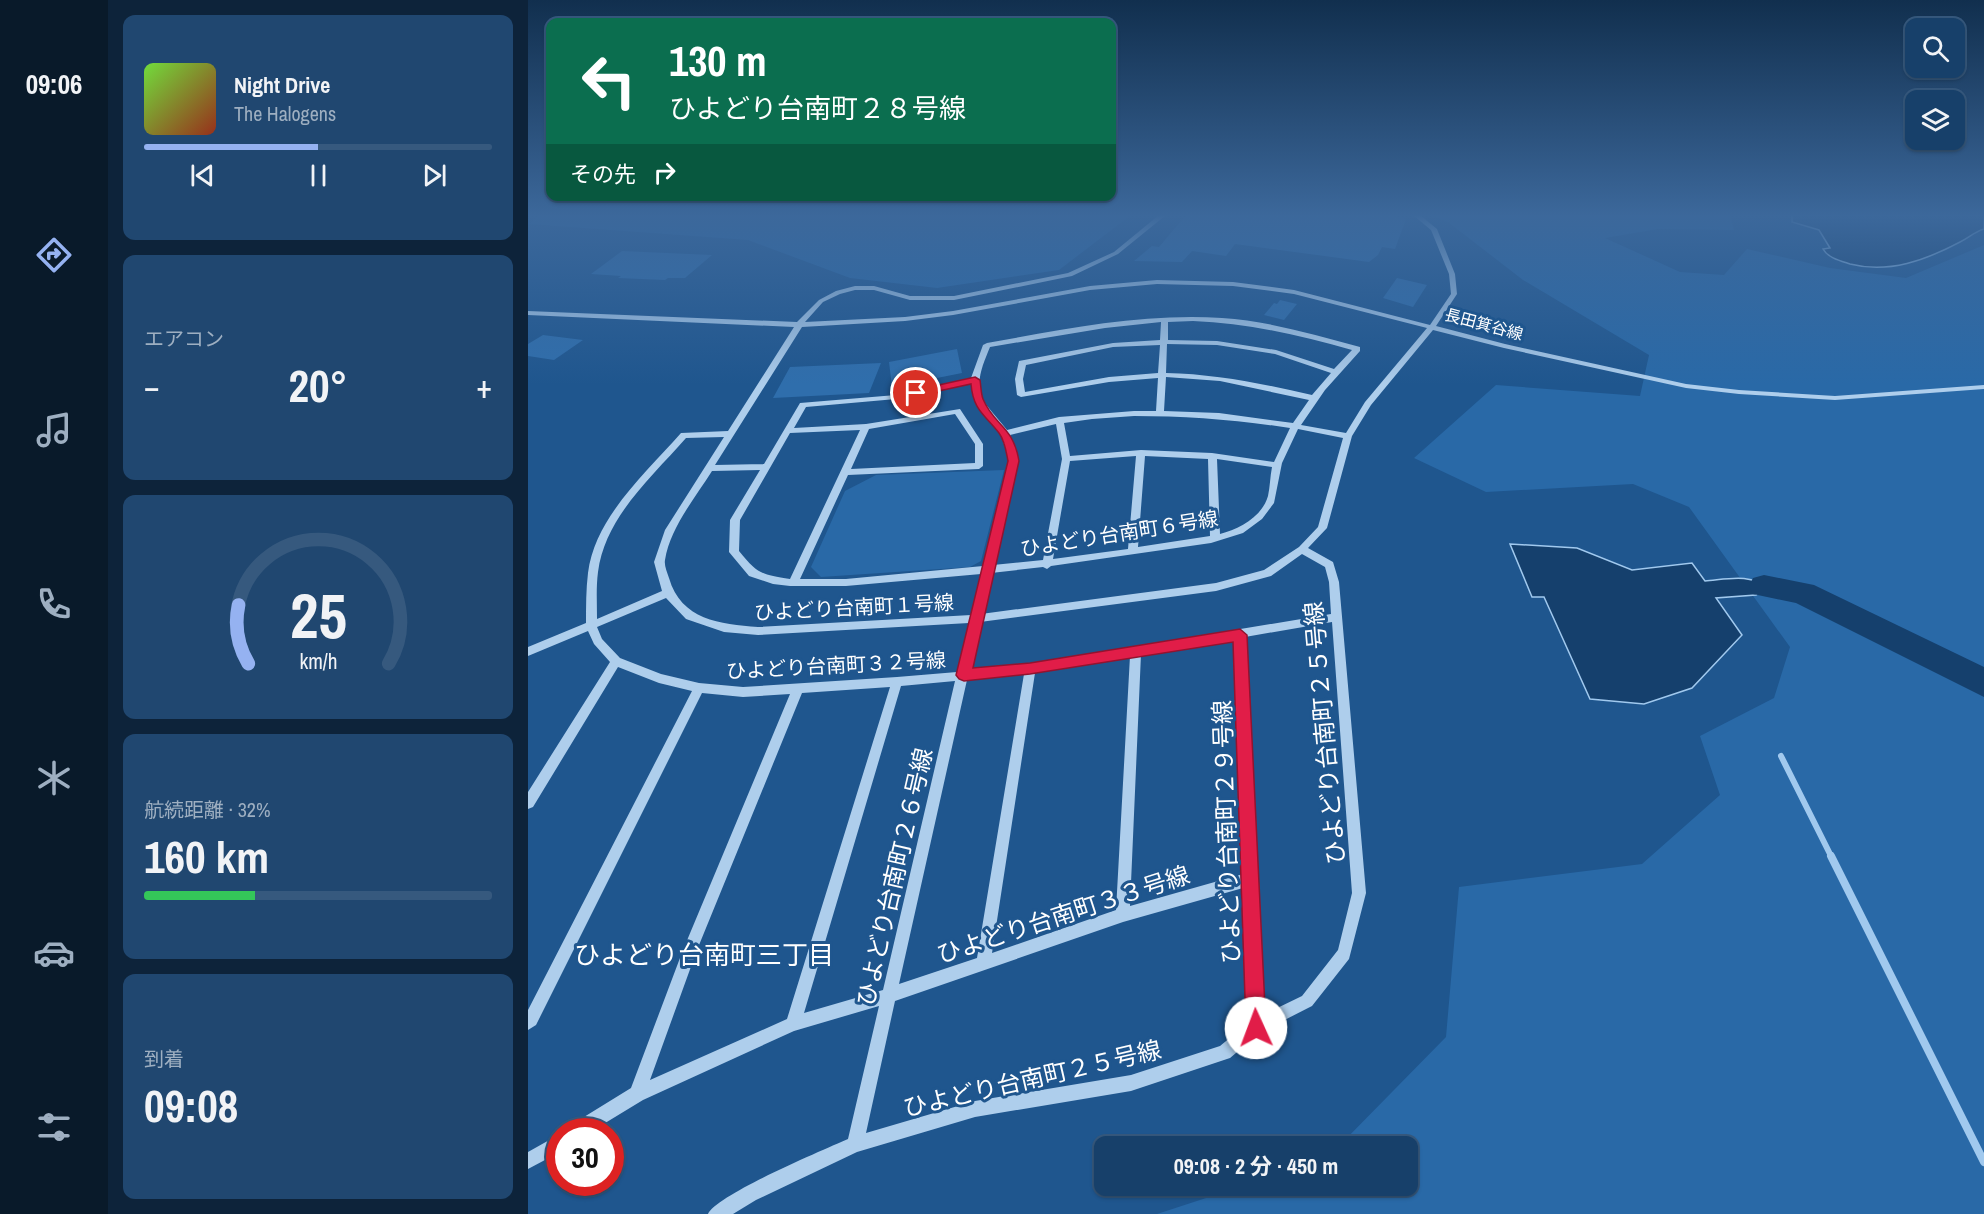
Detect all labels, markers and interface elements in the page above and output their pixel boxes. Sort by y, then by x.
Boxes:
map controls [1905,18,1965,150]
button: search [1905,18,1965,78]
text: 130 m [669,33,767,89]
icon: left [570,42,648,120]
text: 09:06 [26,66,82,102]
text: Night Drive [234,70,330,100]
text: ひよどり台南町２８号線 [669,90,966,126]
button: layers [1905,90,1965,150]
text: The Halogens [234,100,336,127]
icon: right [648,156,681,189]
icon: previous [186,159,219,192]
icon: pause [302,159,335,192]
icon: next [418,159,451,192]
text: その先 [570,159,636,189]
icon: directions [33,234,75,276]
street label: 長田箕谷線 [1443,303,1525,345]
text: エアコン [144,325,224,352]
text: 20° [288,355,348,416]
text: − [144,364,160,408]
text: + [476,364,492,408]
pin [890,367,941,418]
icon: arrive [899,376,932,409]
icon: music [33,409,75,451]
street label: ひよどり台南町６号線 [1018,504,1220,562]
text: 25 [290,573,346,657]
icon: phone [33,583,75,625]
street label: ひよどり台南町１号線 [753,588,955,626]
street label: ひよどり台南町２５号線 [1297,600,1351,866]
street label: ひよどり台南町３２号線 [725,646,947,684]
text: km/h [299,647,337,676]
street label: ひよどり台南町２９号線 [1205,700,1247,964]
street label: ひよどり台南町２６号線 [849,745,939,1009]
icon: climate [33,757,75,799]
text: 航続距離 · 32% [144,796,271,823]
text: 160 km [144,826,269,887]
street label: ひよどり台南町３３号線 [933,858,1193,970]
icon: car [33,932,75,974]
district label: ひよどり台南町三丁目 [574,937,834,972]
position arrow [1224,996,1288,1060]
street label: ひよどり台南町２５号線 [900,1033,1164,1123]
text: 到着 [144,1045,184,1072]
text: 09:08 [144,1075,238,1136]
icon: filters [33,1106,75,1148]
speed limit sign: 30 [546,1118,624,1196]
text: 09:08 · 2 分 · 450 m [1174,1151,1338,1181]

